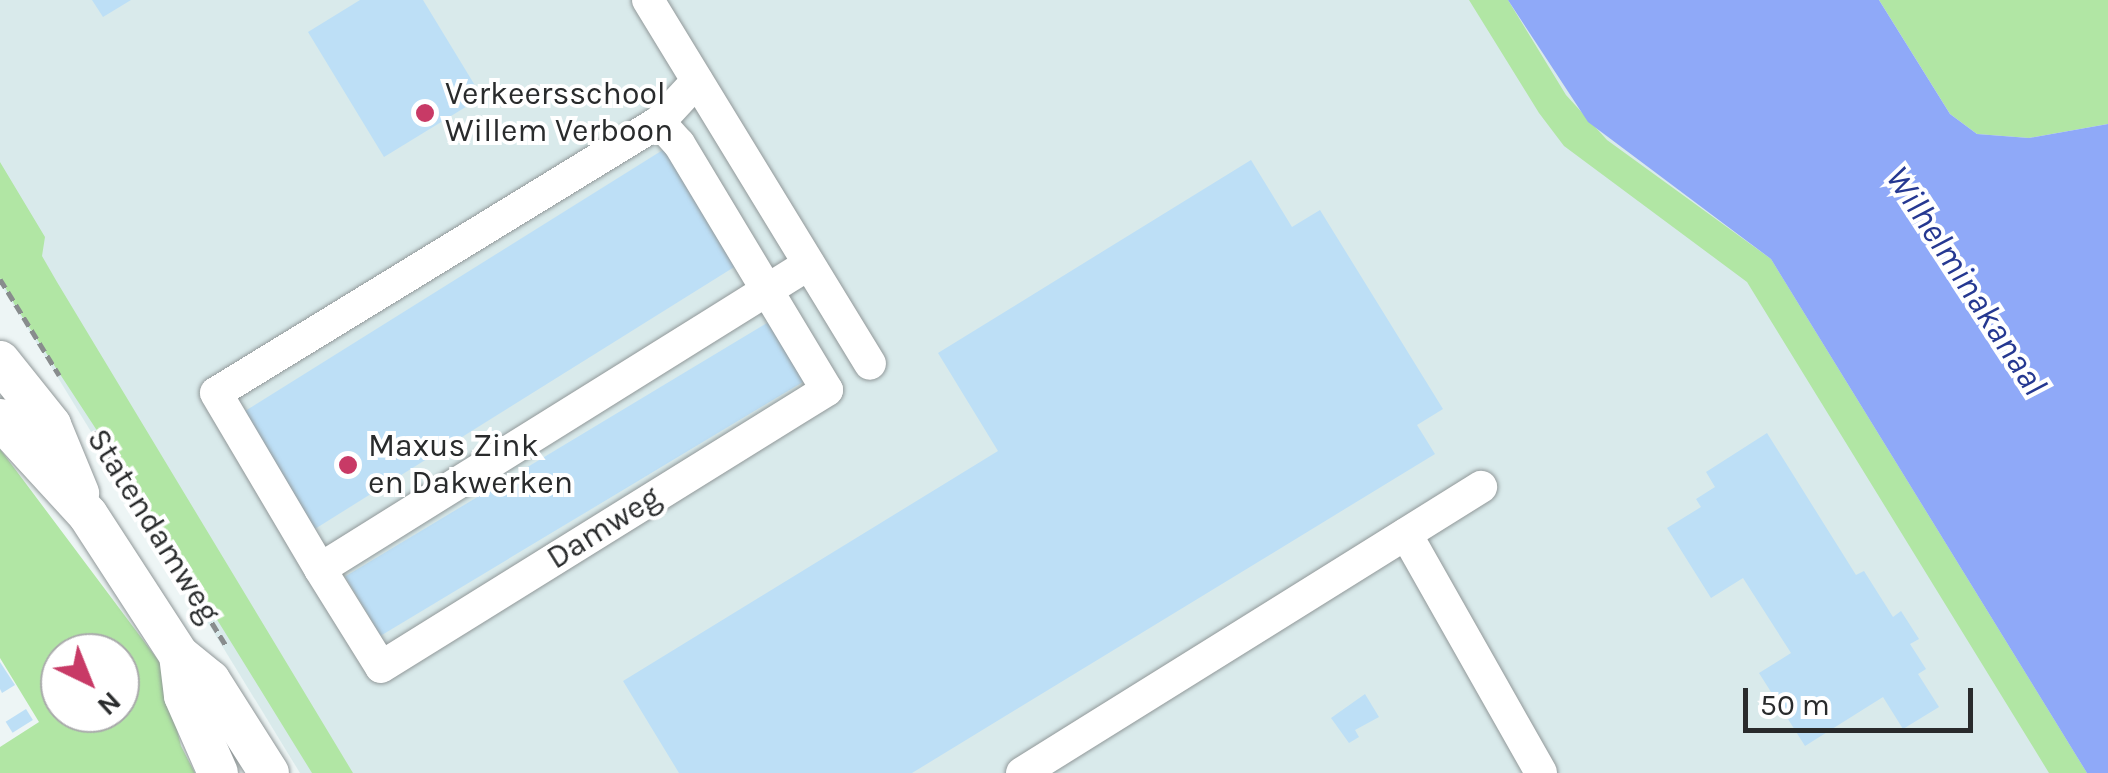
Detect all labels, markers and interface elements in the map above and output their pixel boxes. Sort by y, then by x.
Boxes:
place label: Verkeersschool Willem Verboon [445,76,673,151]
marker: Verkeersschool Willem Verboon [414,102,436,124]
water label: Wilhelminakanaal [1876,159,2056,403]
street label: Statendamweg [78,422,228,630]
place label: Maxus Zink en Dakwerken [368,428,573,503]
marker: Maxus Zink en Dakwerken [337,454,359,476]
street label: Damweg [540,478,668,578]
north arrow [40,633,140,733]
scale bar [1748,668,1978,730]
text: N [91,685,128,723]
text: 50 m [1760,687,1830,723]

